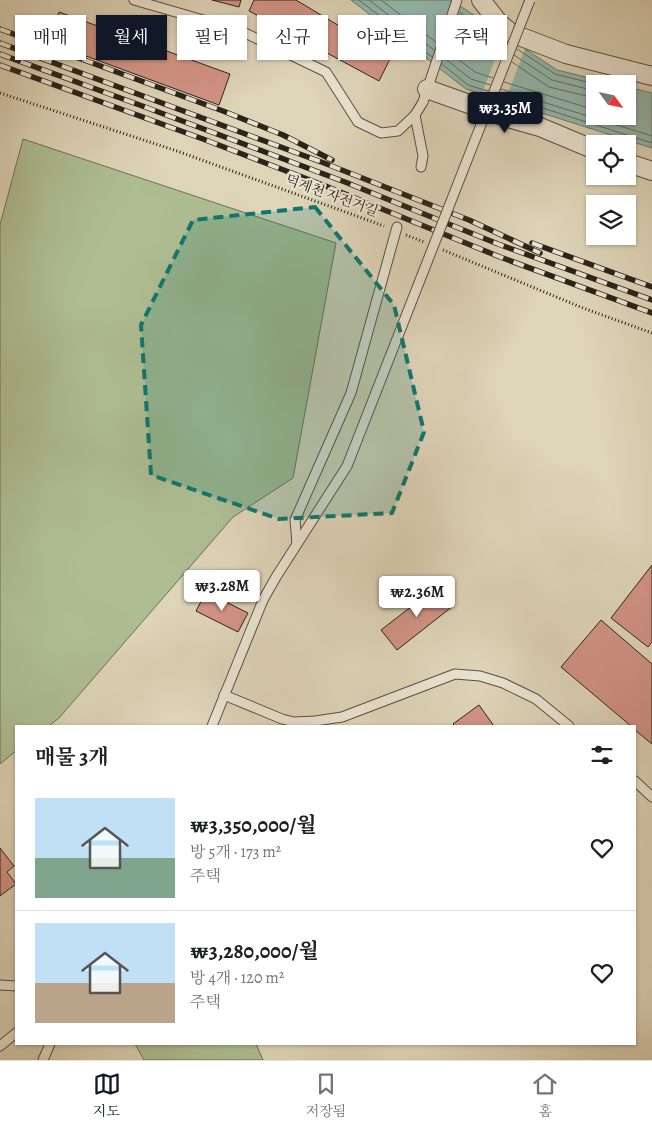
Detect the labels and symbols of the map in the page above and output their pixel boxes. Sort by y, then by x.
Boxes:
north arrow [586,75,636,125]
pin: ₩3.35M [464,92,546,134]
street label: 덕계천 자전거길 [283,170,381,221]
pin: ₩3.28M [181,570,263,612]
pin: ₩2.36M [376,576,458,618]

